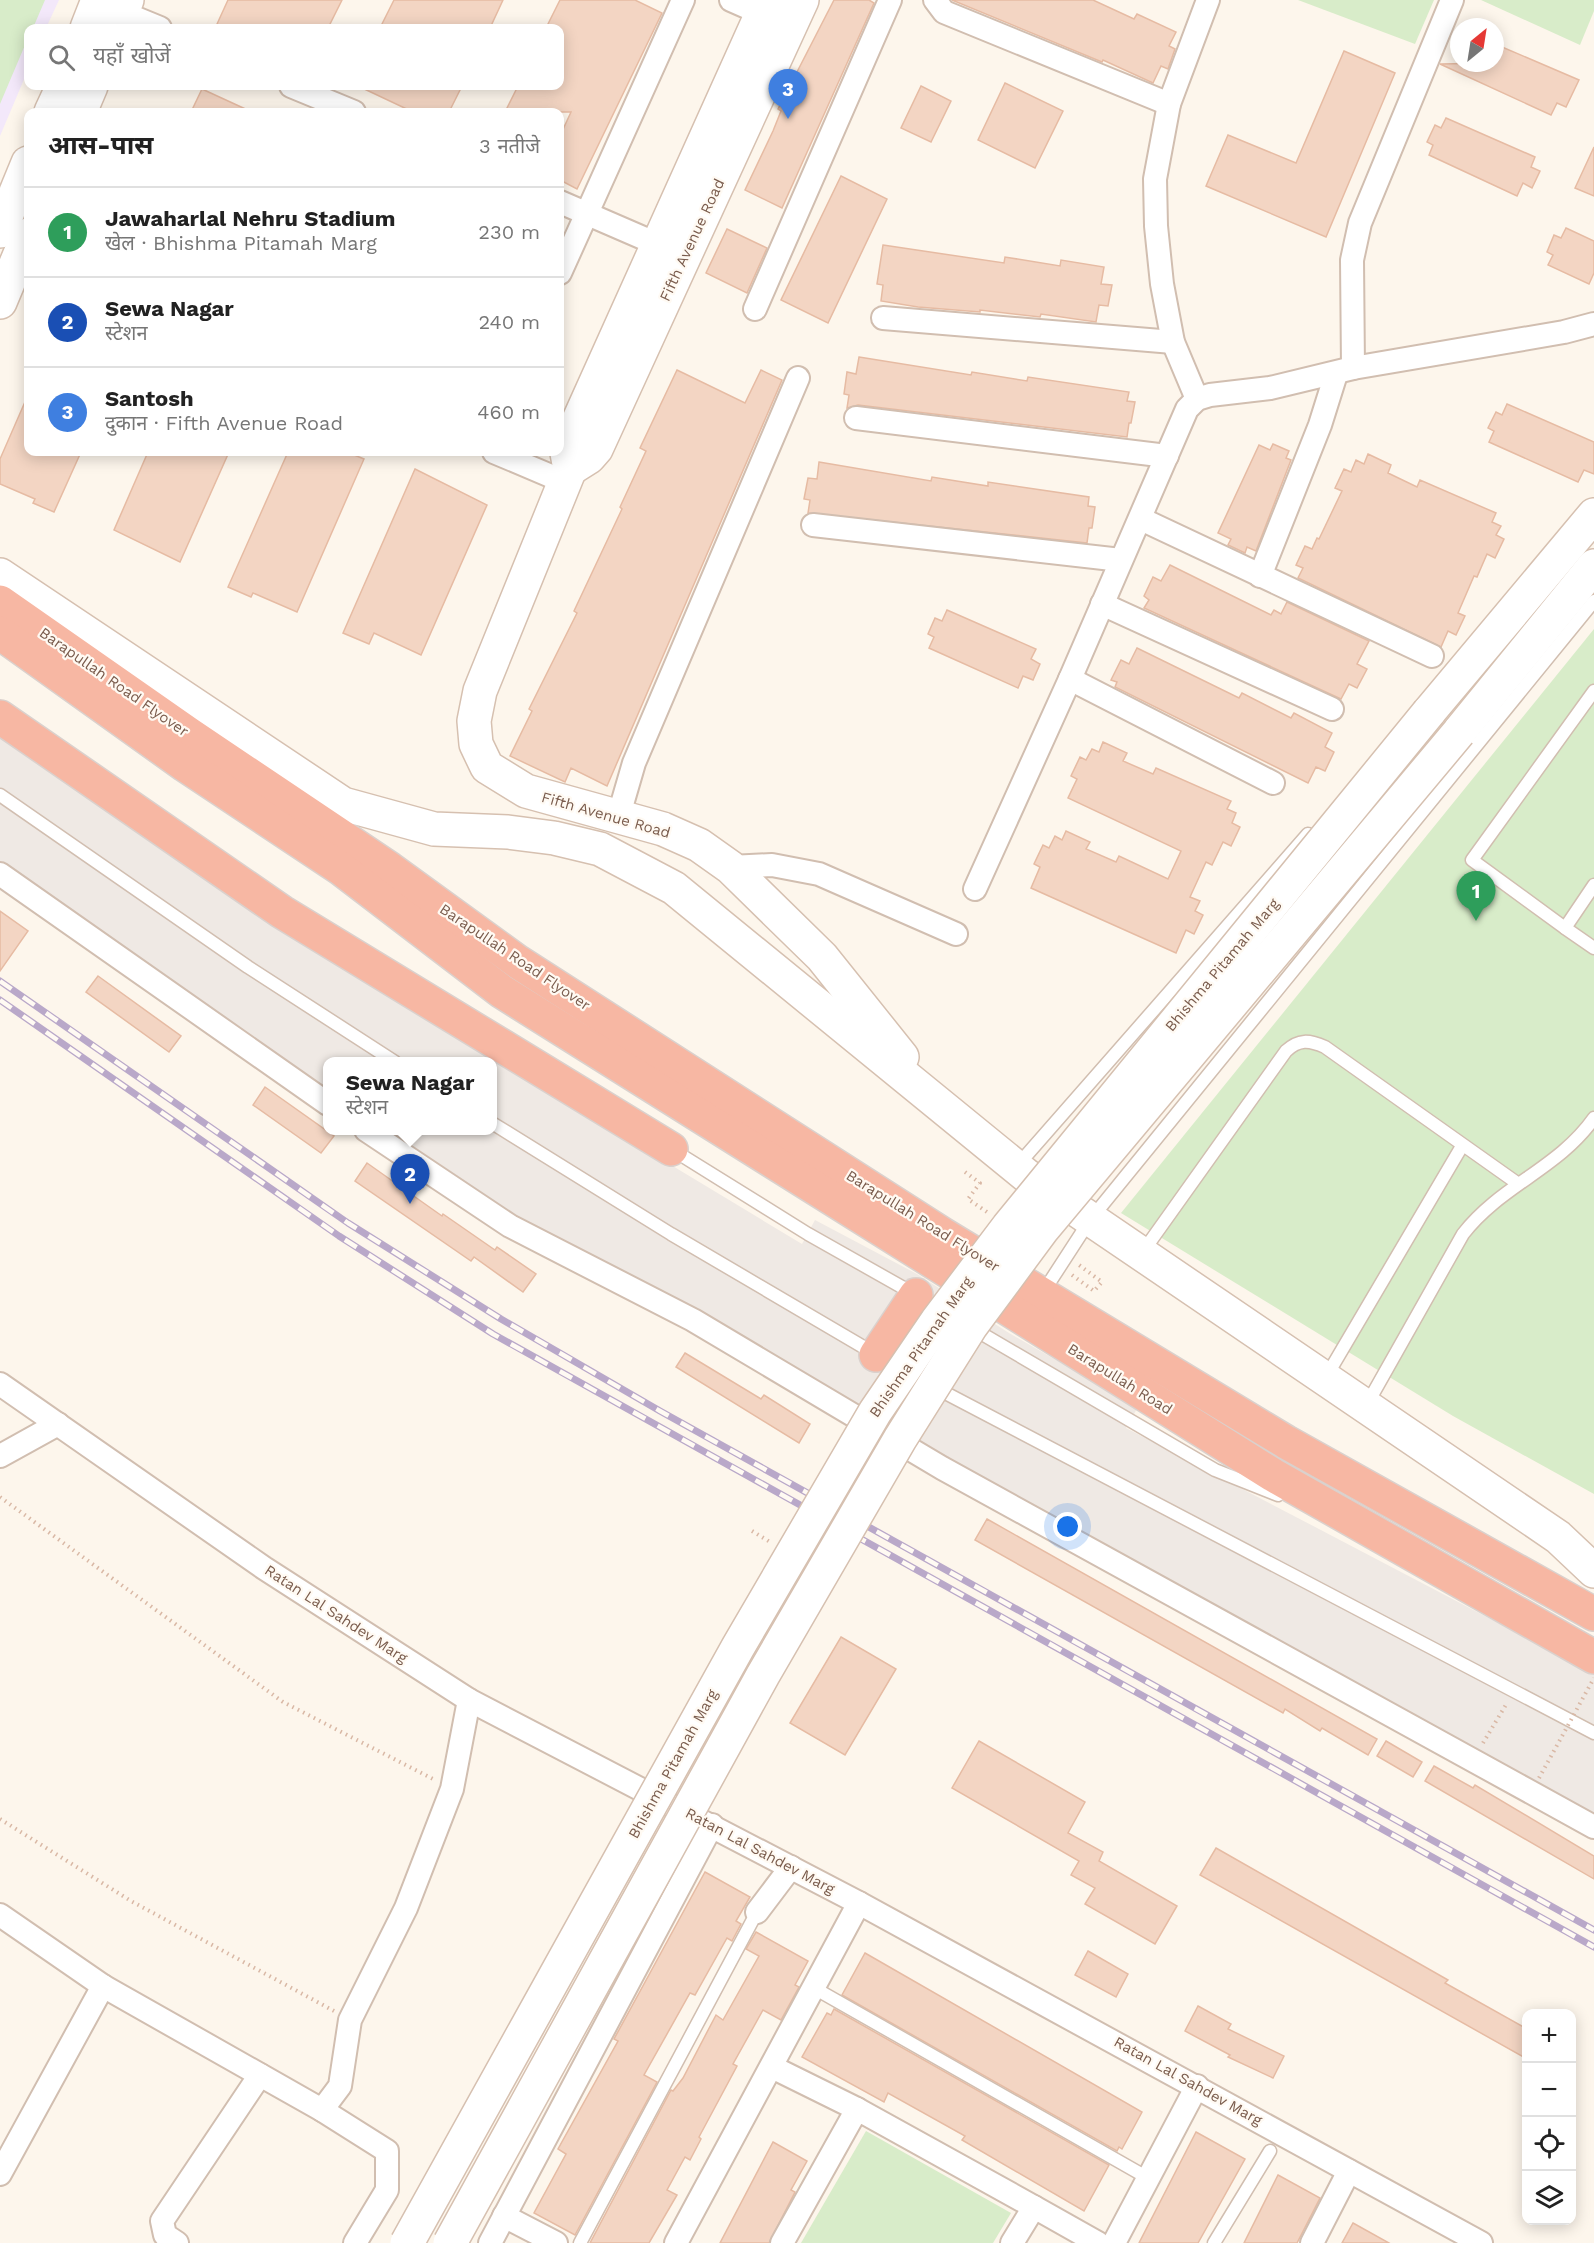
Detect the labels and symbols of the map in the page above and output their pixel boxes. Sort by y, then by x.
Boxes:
north arrow [1450,18,1504,72]
pin: 3 [768,70,808,119]
street label: Fifth Avenue Road [656,176,728,304]
street label: Barapullah Road Flyover [36,624,192,740]
street label: Fifth Avenue Road [540,788,672,842]
pin: 1 [1456,872,1496,921]
street label: Bhishma Pitamah Marg [1161,895,1283,1035]
street label: Barapullah Road Flyover [436,900,594,1014]
pin: 2 [390,1154,430,1204]
street label: Barapullah Road Flyover [843,1166,1003,1276]
street label: Bhishma Pitamah Marg [865,1273,977,1421]
street label: Barapullah Road [1064,1340,1176,1418]
your location [1053,1512,1082,1541]
street label: Ratan Lal Sahdev Marg [261,1561,411,1667]
street label: Bhishma Pitamah Marg [624,1686,722,1842]
street label: Ratan Lal Sahdev Marg [682,1804,838,1898]
street label: Ratan Lal Sahdev Marg [1111,2033,1265,2129]

